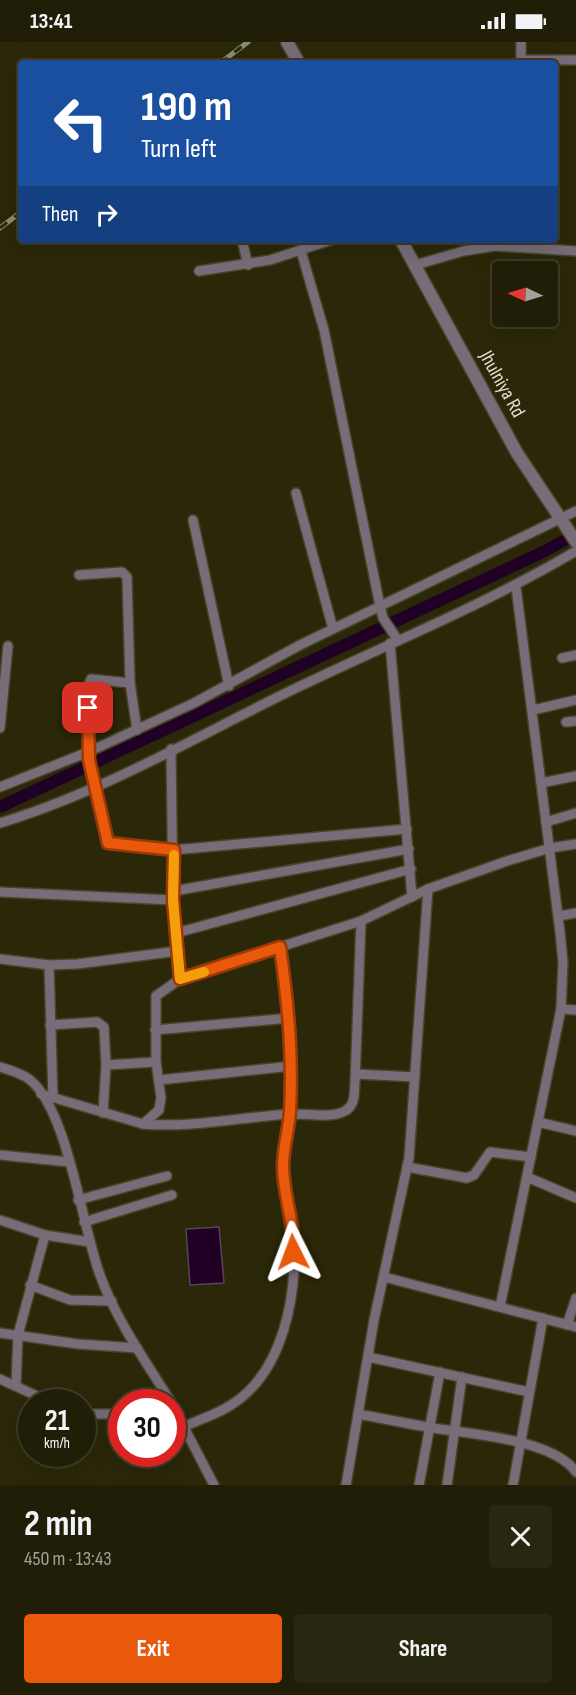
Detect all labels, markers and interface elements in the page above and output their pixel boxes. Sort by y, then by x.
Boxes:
text: 13:41 [30,8,72,35]
text: 190 m [141,82,232,133]
icon: left [42,84,120,162]
text: Turn left [141,133,217,165]
icon: right [90,198,123,231]
text: Then [42,201,78,228]
north arrow [492,261,558,327]
map controls [492,261,558,327]
street label: Jhulniya Rd [473,346,530,422]
pin [62,682,113,733]
icon: arrive [71,691,104,724]
position arrow [261,1220,325,1284]
speed limit sign: 30 [108,1389,186,1467]
text: 21 [45,1403,69,1439]
text: km/h [44,1434,70,1453]
text: 2 min [24,1503,93,1546]
button: close [489,1505,552,1568]
text: 450 m · 13:43 [24,1547,112,1571]
button: Exit [24,1614,282,1683]
button: Share [294,1614,552,1683]

